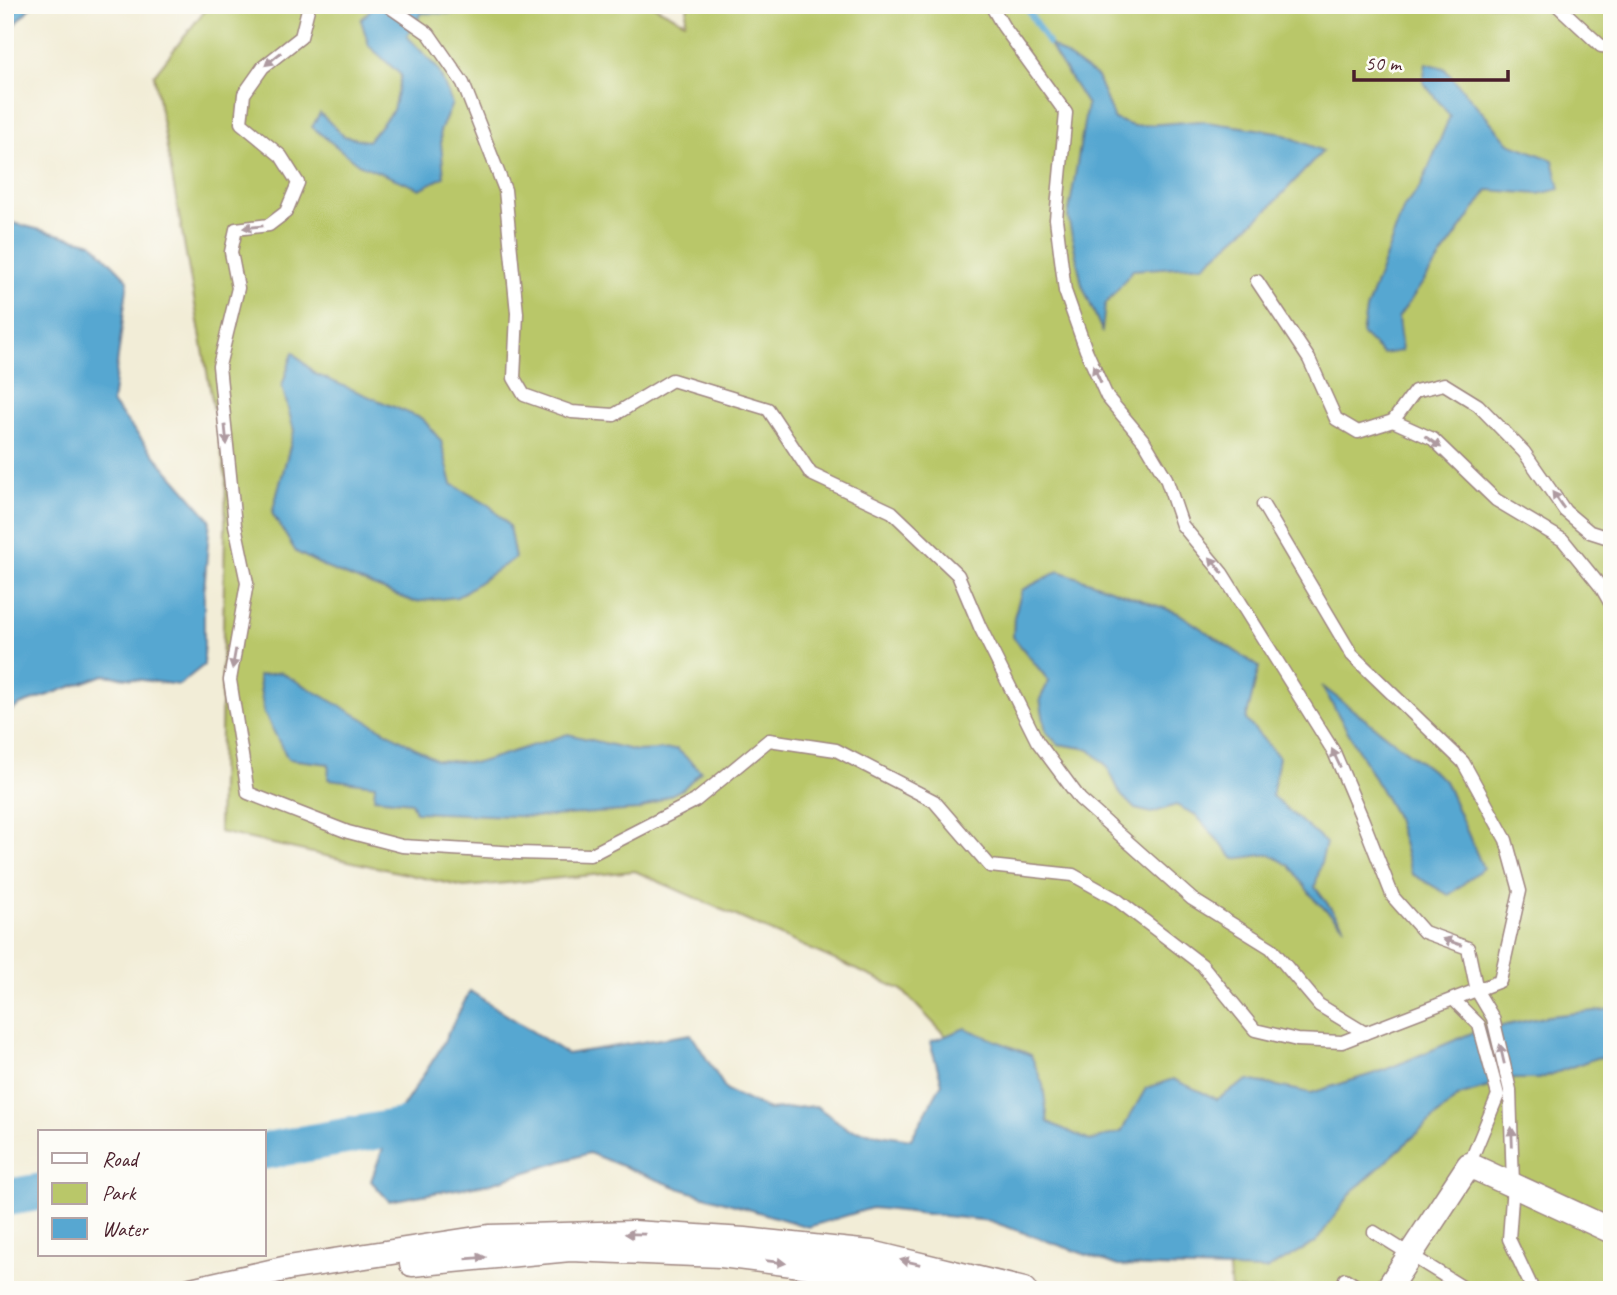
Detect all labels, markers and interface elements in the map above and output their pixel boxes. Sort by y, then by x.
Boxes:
scale bar [1354,38,1508,82]
text: 50 m [1365,50,1403,76]
one-way arrow [264,51,281,66]
one-way arrow [242,221,264,232]
one-way arrow [1091,364,1102,385]
one-way arrow [220,424,231,446]
one-way arrow [1423,435,1442,449]
one-way arrow [1551,491,1565,509]
one-way arrow [1208,557,1223,575]
one-way arrow [228,648,239,670]
one-way arrow [1330,748,1342,768]
one-way arrow [1442,936,1463,947]
one-way arrow [1496,1043,1507,1065]
one-way arrow [1506,1126,1517,1148]
legend [38,1130,266,1256]
text: Road [102,1146,141,1172]
text: Park [102,1180,137,1206]
text: Water [102,1216,149,1242]
one-way arrow [624,1228,646,1239]
one-way arrow [465,1252,487,1263]
one-way arrow [765,1256,787,1267]
one-way arrow [899,1256,921,1267]

